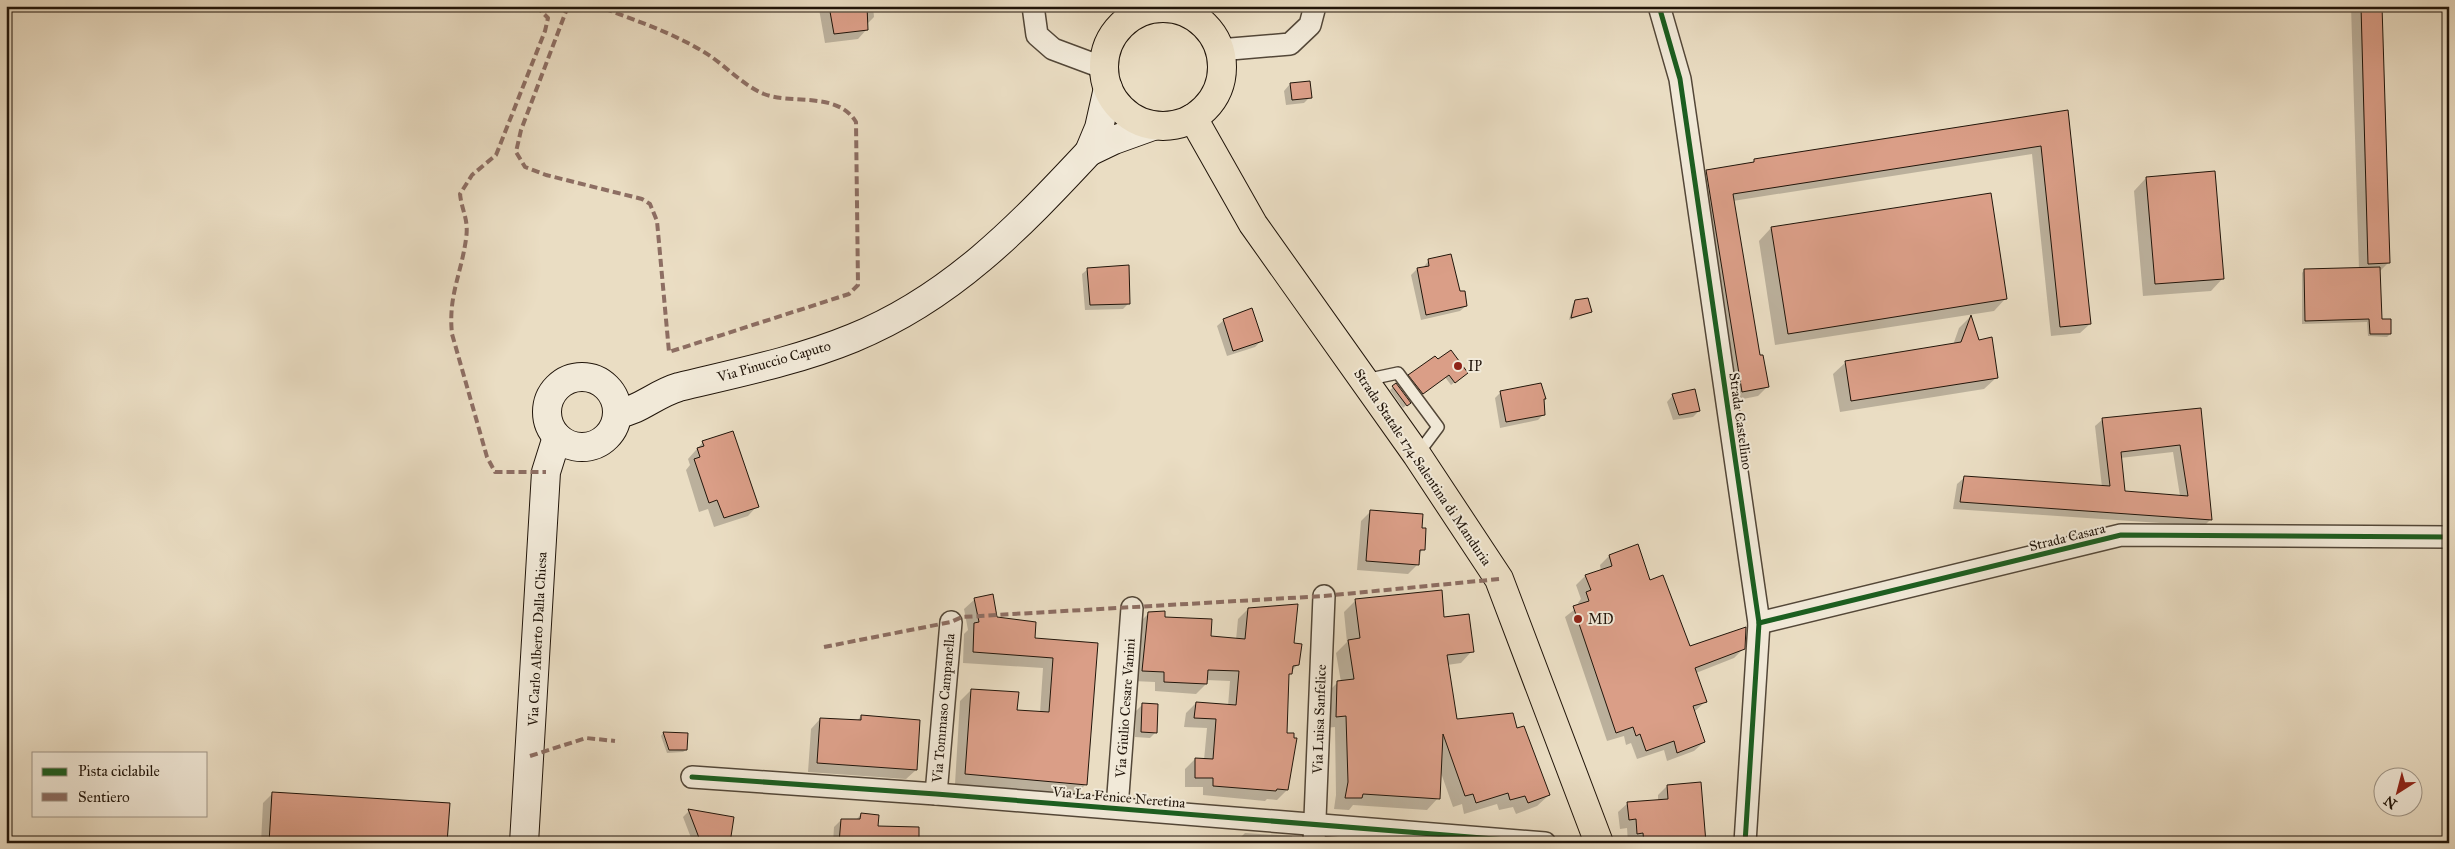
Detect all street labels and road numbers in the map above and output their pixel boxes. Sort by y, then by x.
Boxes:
street label: Via Pinuccio Caputo [715,337,833,386]
street label: Strada Statale 174 Salentina di Manduria [1350,366,1495,569]
street label: Strada Castellino [1725,372,1756,471]
street label: Strada Casara [2027,520,2107,555]
street label: Via Carlo Alberto Dalla Chiesa [524,551,551,728]
street label: Via Tommaso Campanella [928,633,959,784]
street label: Via Giulio Cesare Vanini [1112,638,1139,779]
street label: Via Luisa Sanfelice [1309,664,1330,775]
street label: Via La Fenice Neretina [1051,783,1186,812]

